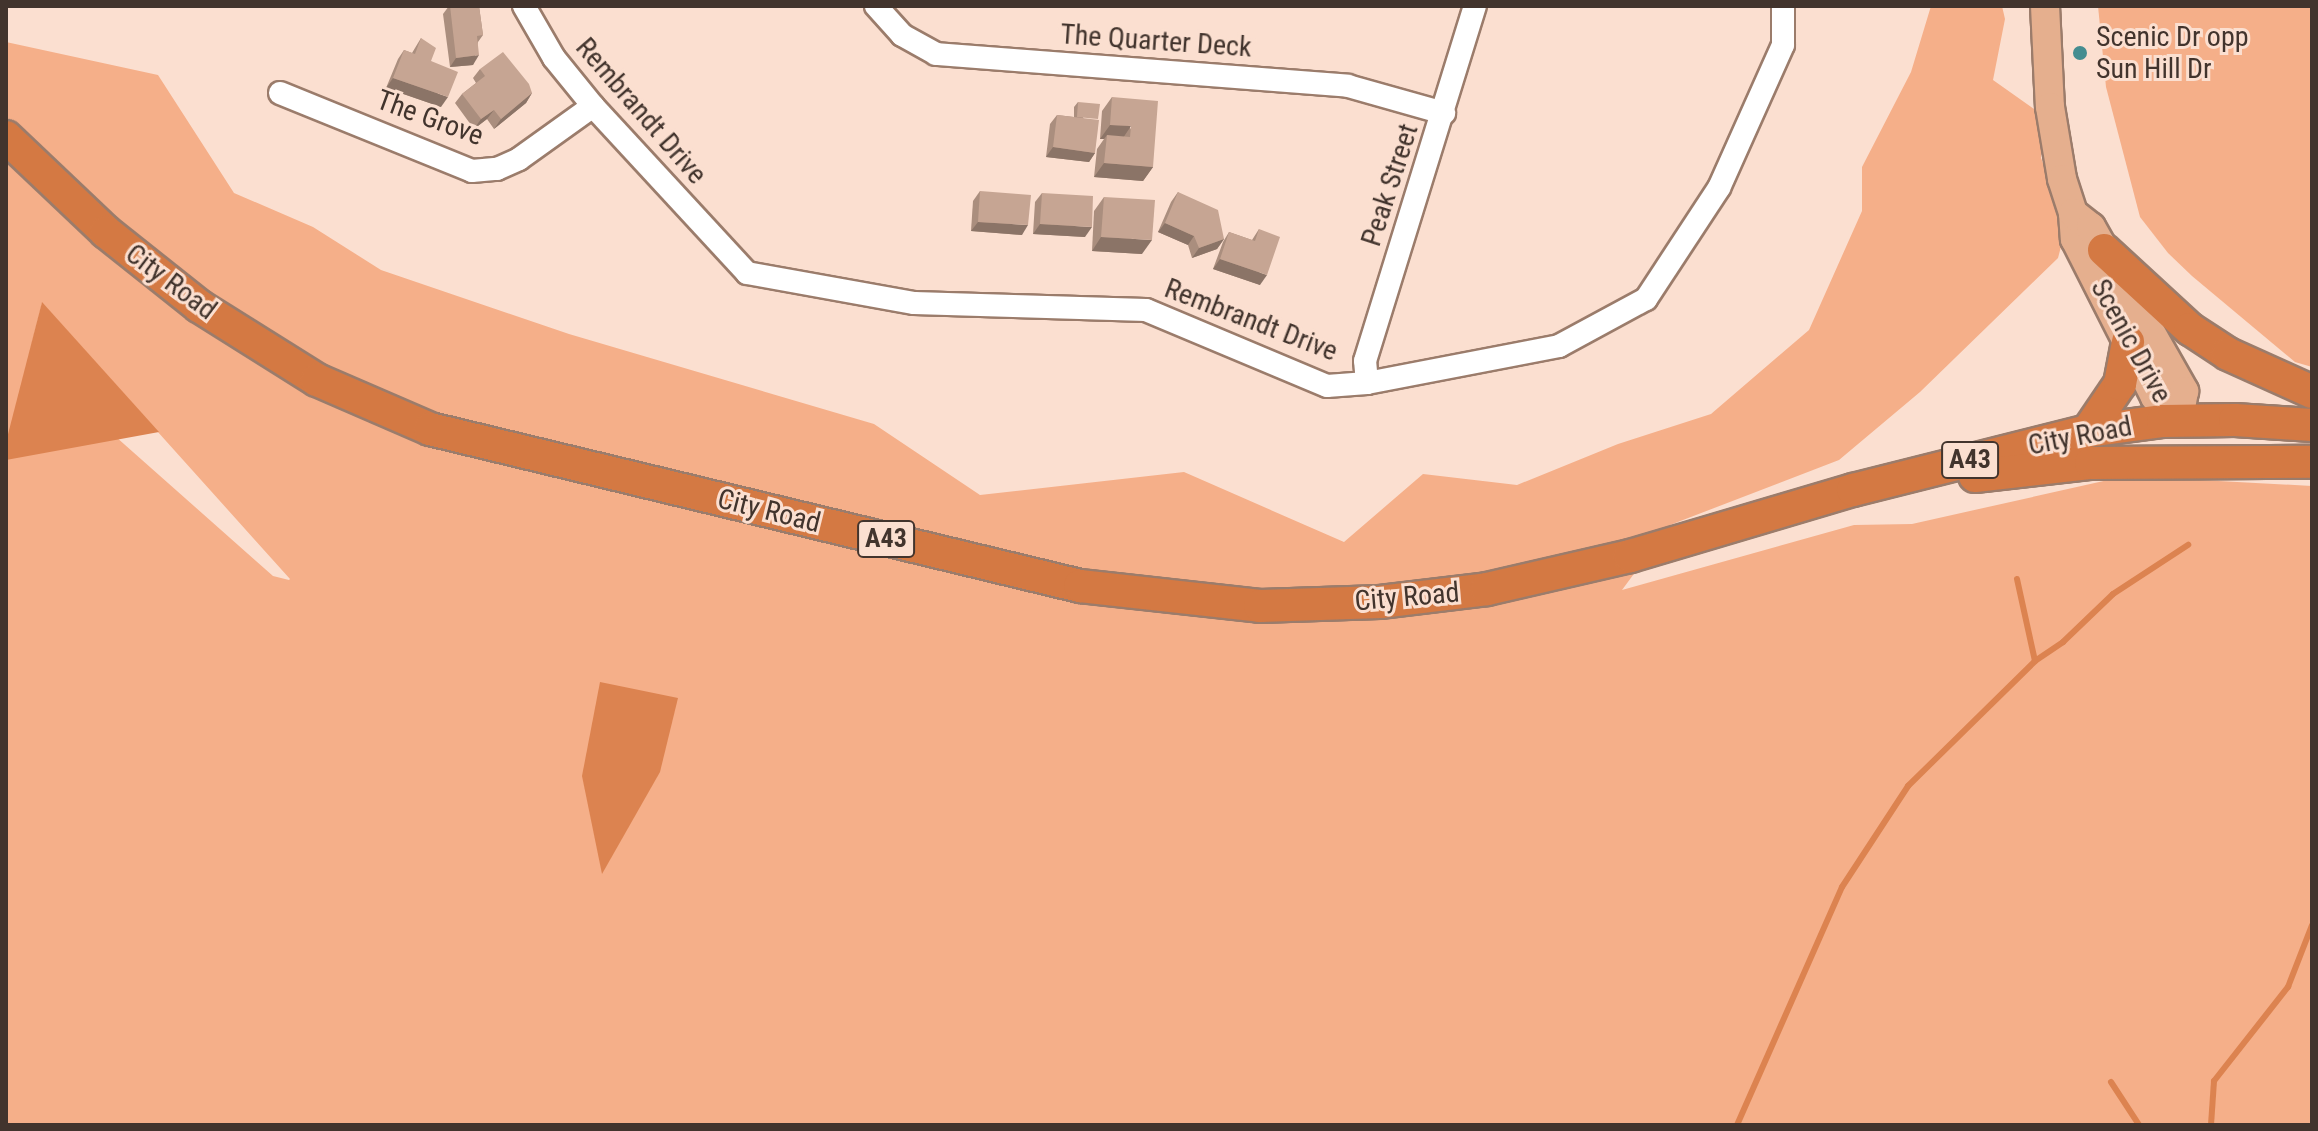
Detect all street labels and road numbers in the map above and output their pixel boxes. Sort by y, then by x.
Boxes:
street label: The Quarter Deck [1059,18,1253,64]
street label: Rembrandt Drive [569,31,713,191]
street label: The Grove [372,83,488,153]
street label: Peak Street [1354,120,1426,250]
street label: City Road [119,237,223,327]
street label: Rembrandt Drive [1160,272,1342,368]
street label: Scenic Drive [2083,273,2179,409]
street label: City Road [2025,410,2135,462]
road number: A43 [1940,438,2000,482]
street label: City Road [714,482,824,540]
road number: A43 [856,517,916,561]
street label: City Road [1353,576,1461,618]

